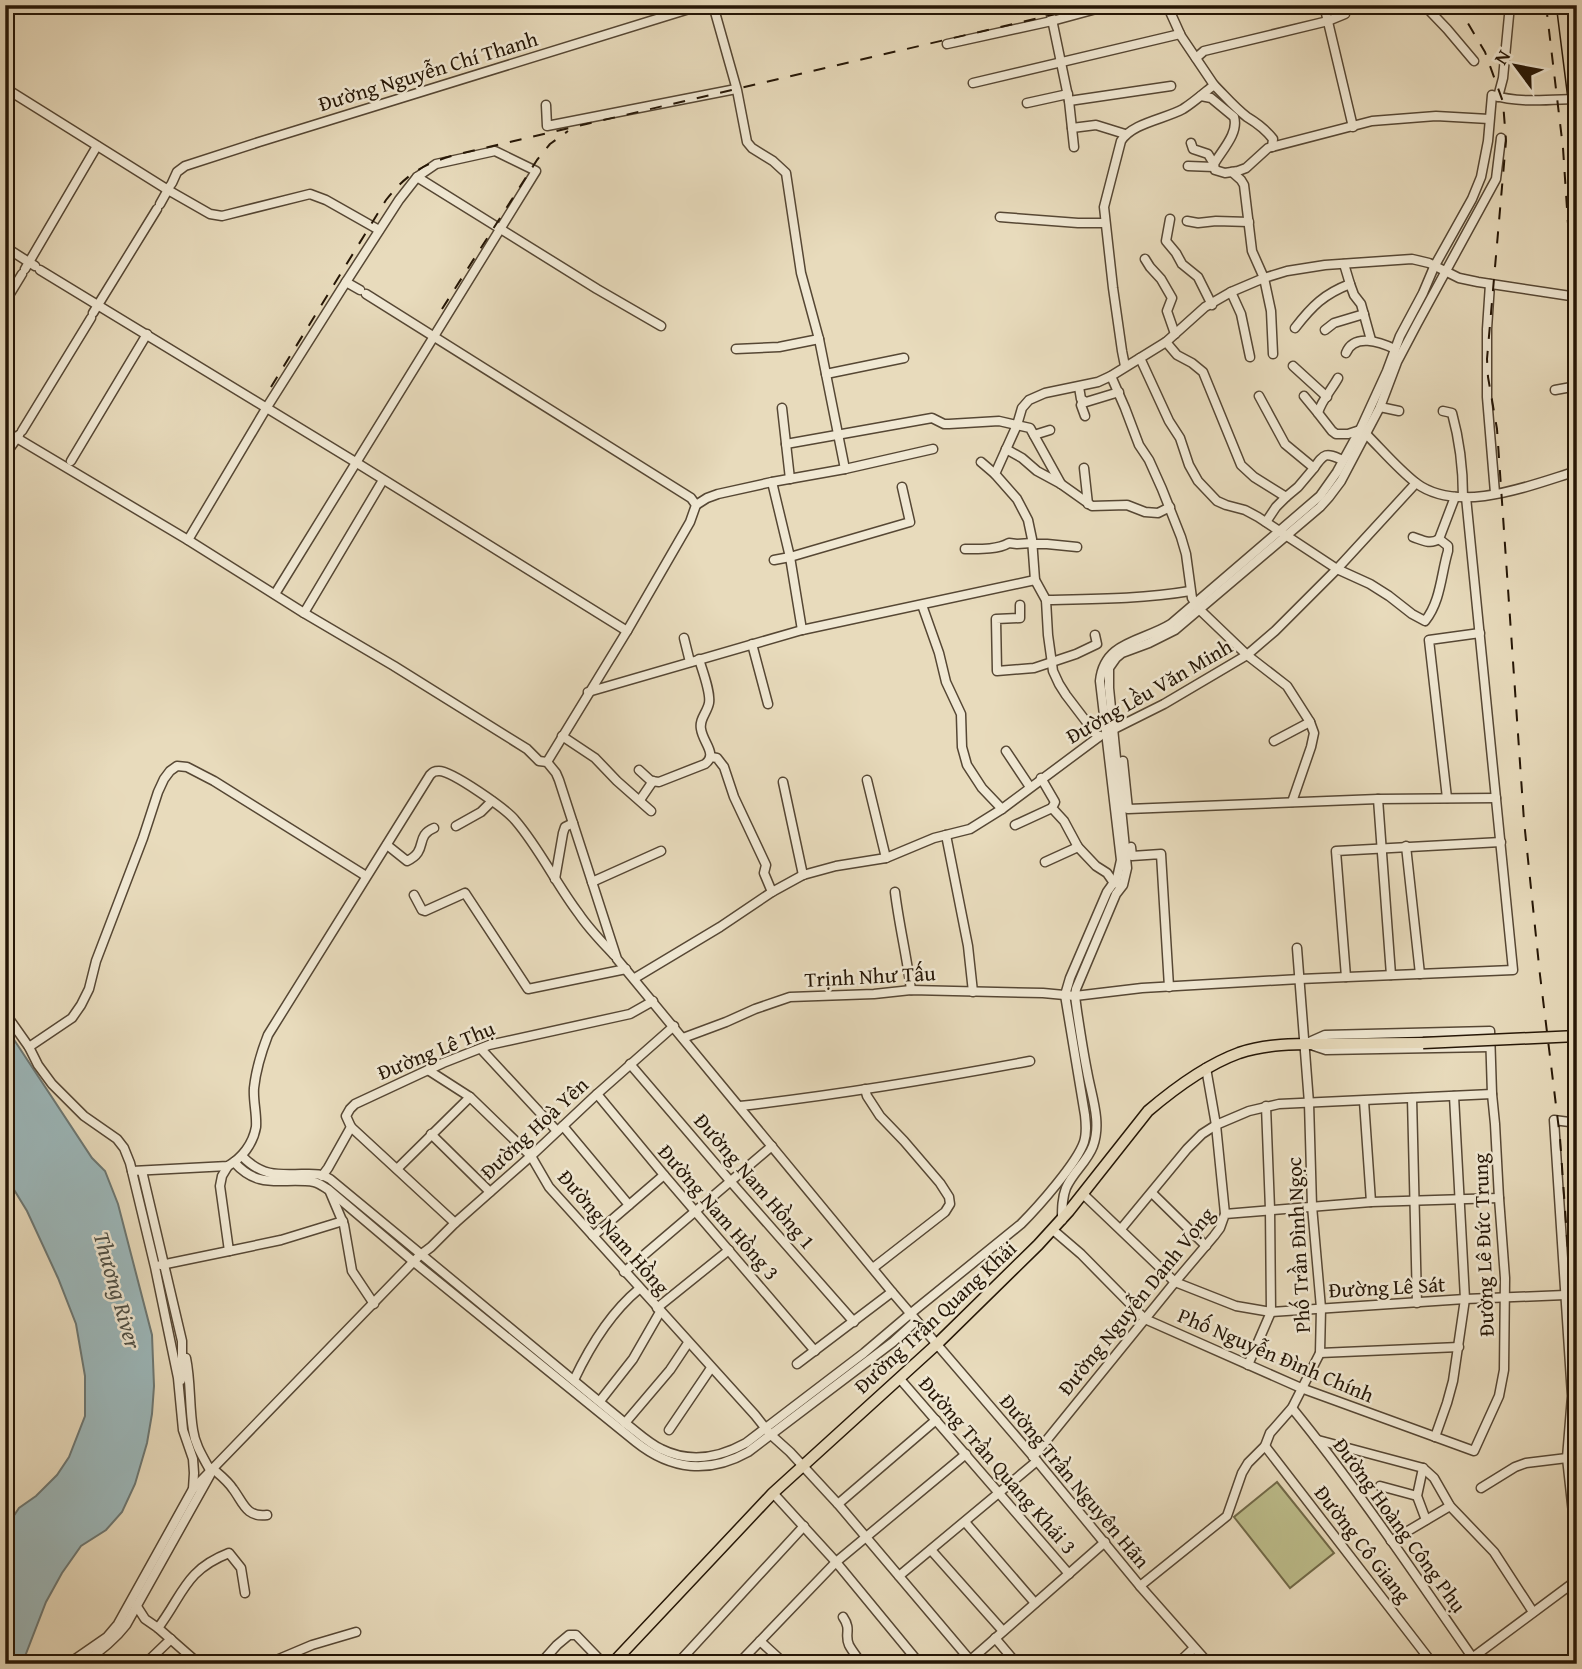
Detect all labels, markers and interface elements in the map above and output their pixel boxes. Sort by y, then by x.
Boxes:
street label: Đường Nguyễn Chí Thanh [315,23,542,119]
north arrow [1480,32,1550,102]
text: N [1486,44,1517,70]
street label: Đường Lều Văn Minh [1060,631,1238,751]
street label: Trịnh Như Tấu [804,957,937,995]
street label: Đường Lê Thụ [373,1012,500,1088]
street label: Đường Hoà Yên [473,1069,595,1186]
street label: Đường Nam Hồng 1 [687,1106,823,1256]
street label: Đường Nam Hồng 3 [651,1137,787,1287]
street label: Đường Lê Đức Trung [1464,1152,1502,1337]
street label: Phố Trần Đình Ngọc [1278,1156,1318,1334]
street label: Đường Nam Hồng [551,1163,678,1302]
street label: Đường Nguyễn Danh Vọng [1050,1200,1222,1402]
water label: Thương River [86,1228,151,1354]
street label: Đường Trần Quang Khải [847,1233,1023,1401]
street label: Đường Lê Sát [1328,1268,1447,1306]
street label: Phố Nguyễn Đình Chính [1173,1300,1379,1410]
street label: Đường Trần Quang Khải 3 [912,1369,1084,1561]
street label: Đường Trần Nguyên Hãn [993,1387,1157,1575]
street label: Đường Hoàng Công Phụ [1326,1431,1474,1619]
street label: Đường Cô Giang [1307,1479,1419,1610]

